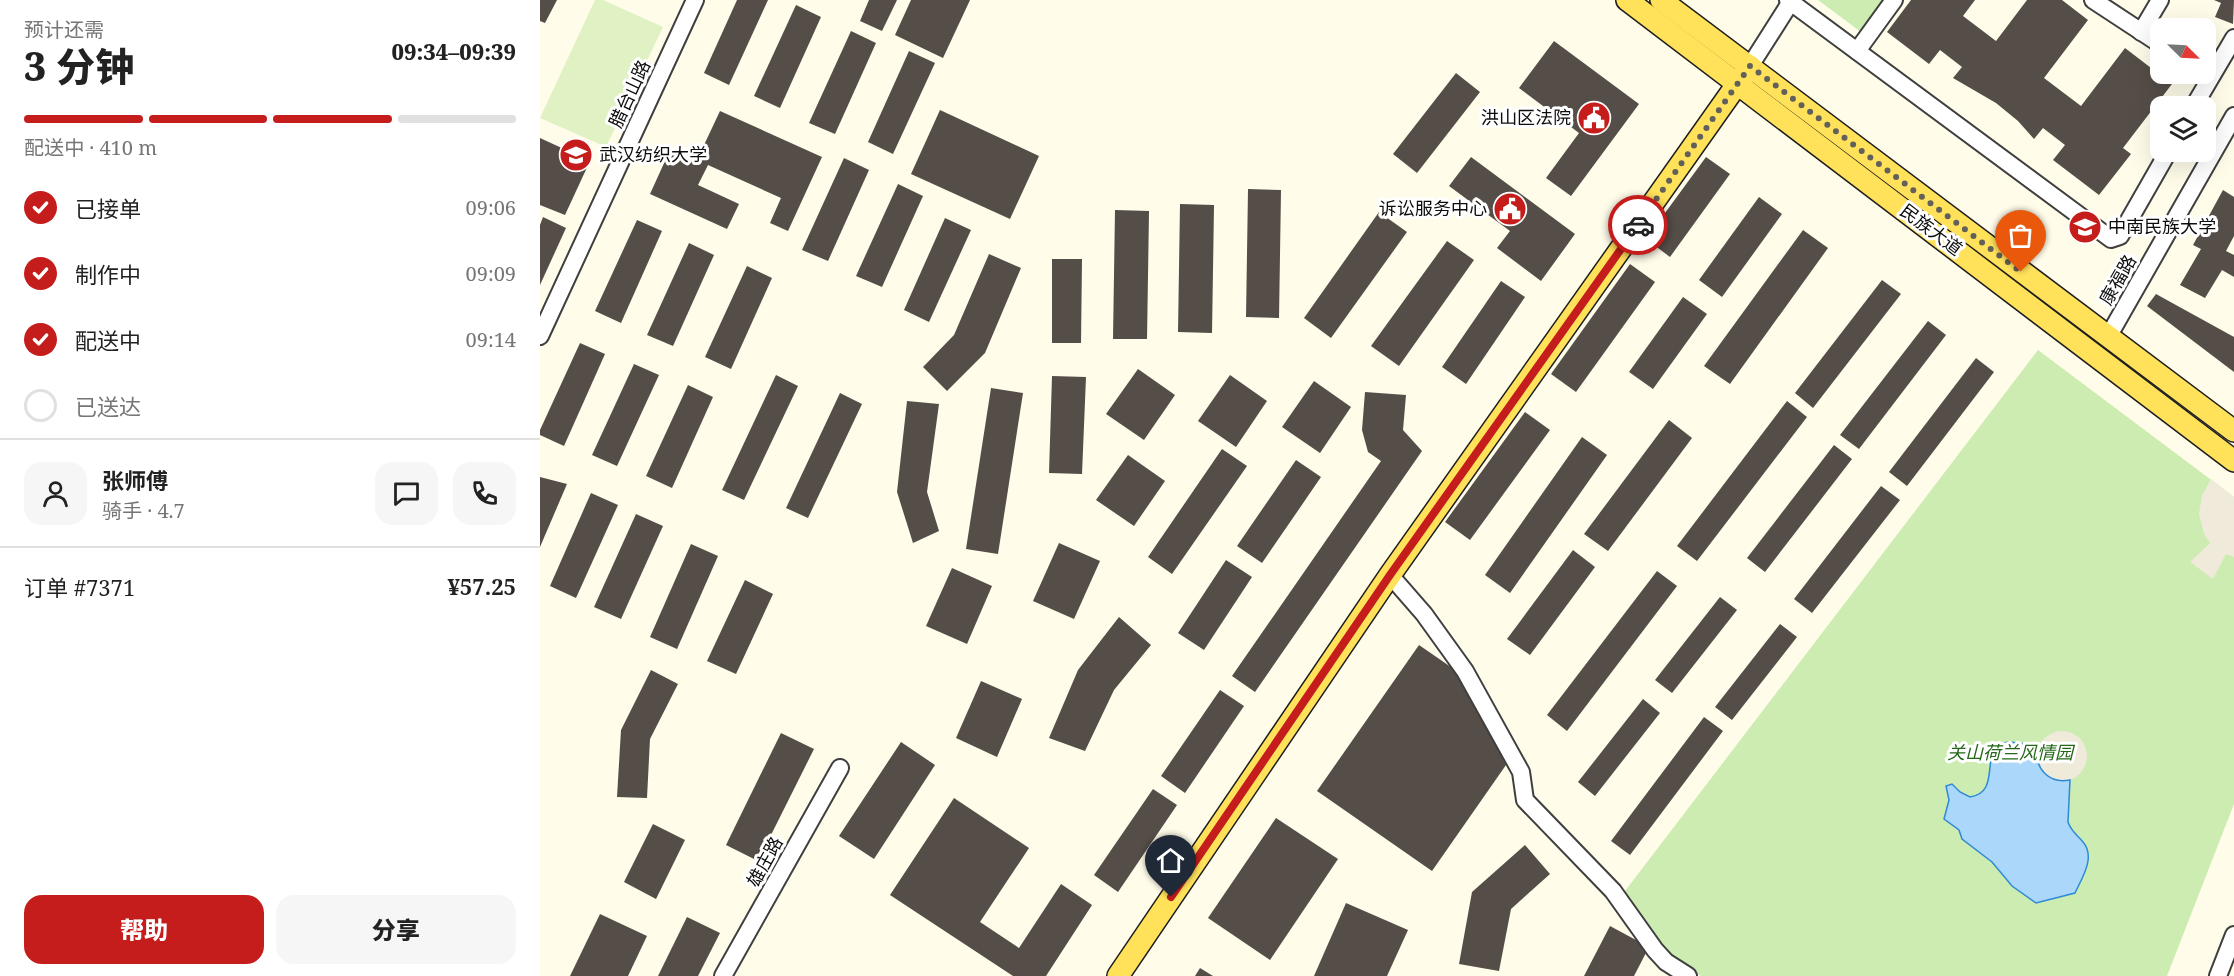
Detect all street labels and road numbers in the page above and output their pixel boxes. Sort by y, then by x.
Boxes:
street label: 腊台山路 [603,56,655,131]
street label: 民族大道 [1896,198,1968,260]
street label: 康福路 [2093,250,2141,309]
street label: 雄庄路 [741,832,788,891]

